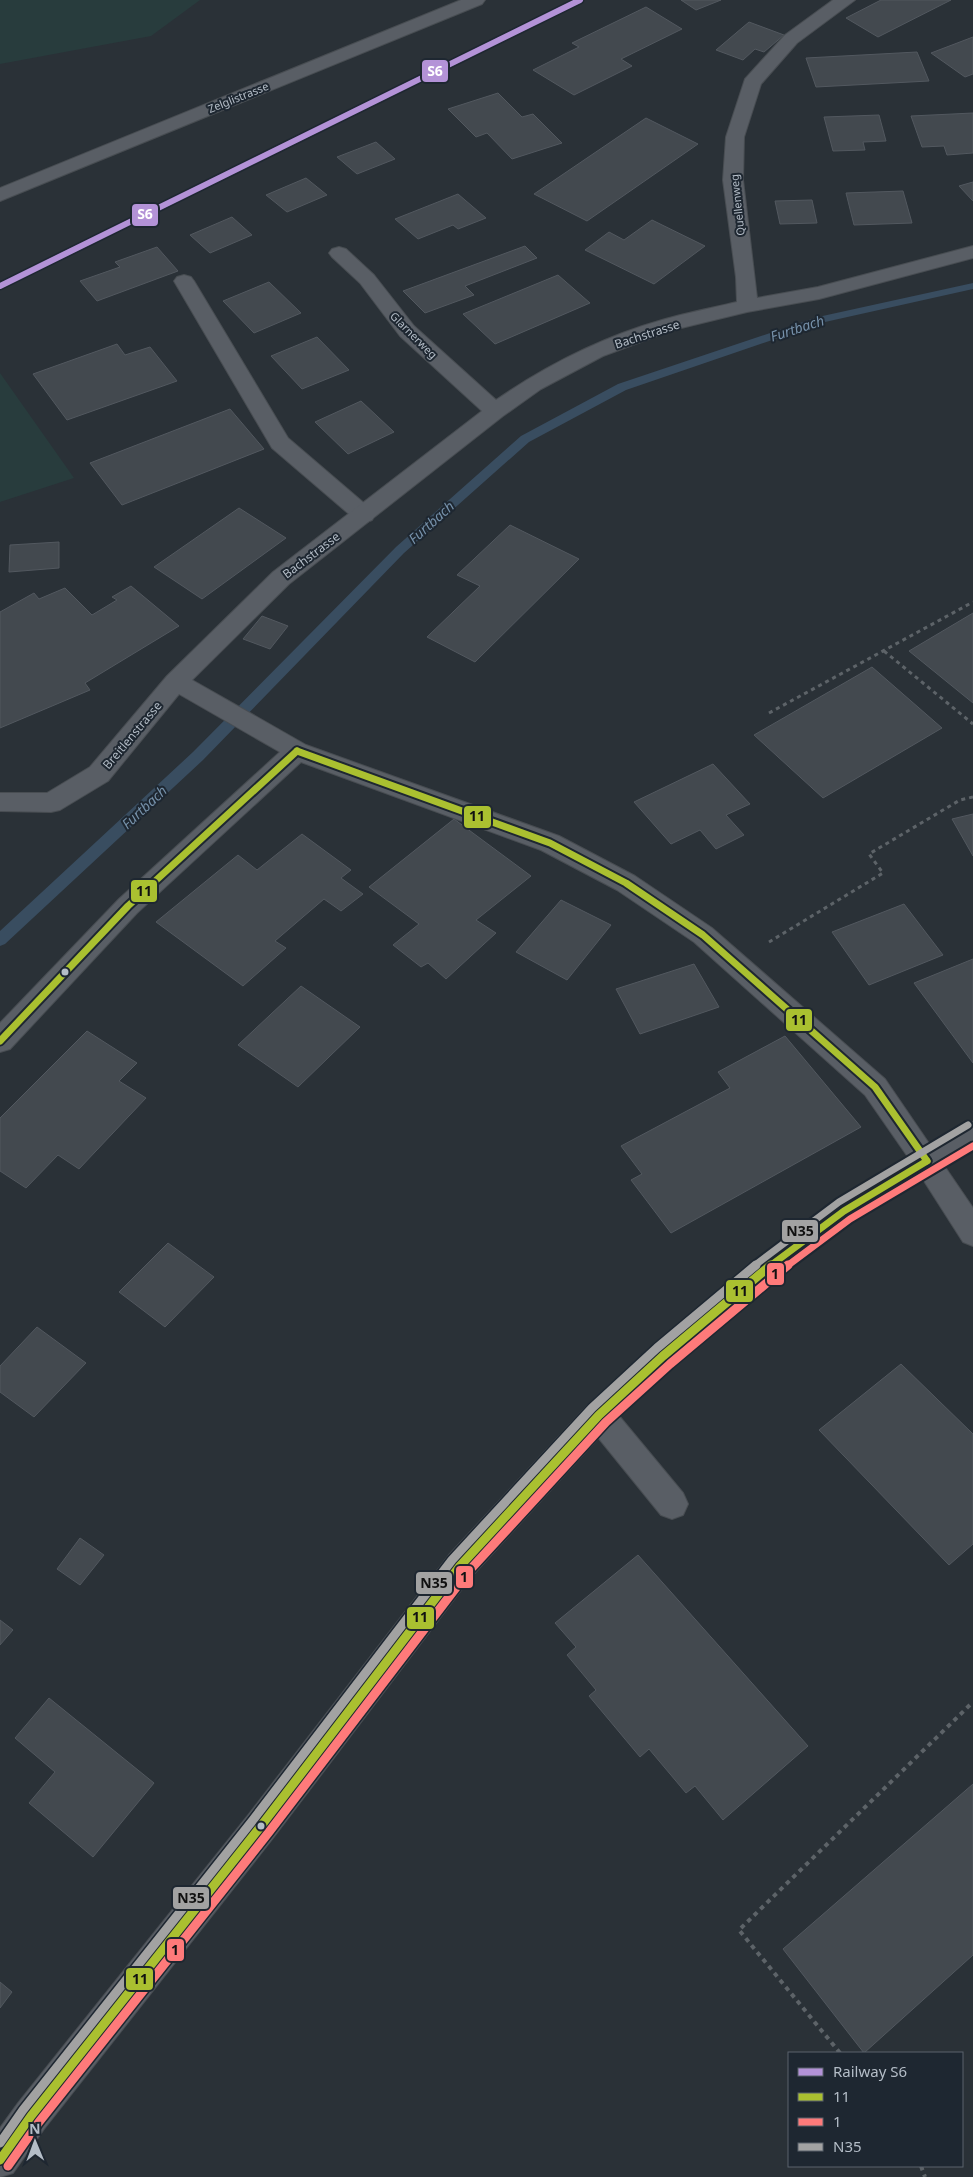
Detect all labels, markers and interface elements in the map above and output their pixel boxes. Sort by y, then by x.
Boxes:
line badge: S6 [421,59,449,83]
text: S6 [427,61,443,80]
street label: Zelglistrasse [205,78,271,116]
street label: Quellenweg [726,173,748,237]
line badge: S6 [131,203,159,227]
text: S6 [137,204,153,223]
street label: Glarnerweg [387,308,441,362]
water label: Furtbach [768,310,826,346]
street label: Bachstrasse [612,315,682,353]
water label: Furtbach [404,496,458,548]
street label: Bachstrasse [279,528,343,582]
street label: Breitlenstrasse [99,697,166,773]
water label: Furtbach [117,781,171,833]
line badge: 11 [463,805,492,829]
text: 11 [469,806,485,825]
line badge: 11 [130,879,158,903]
text: 11 [136,881,152,900]
unlabelled marker [60,967,70,977]
line badge: 11 [785,1008,813,1032]
text: 11 [791,1010,807,1029]
line badge: N35 [781,1219,819,1243]
text: N35 [786,1221,814,1240]
line badge: 1 [766,1262,785,1286]
text: 1 [771,1264,779,1283]
line badge: 11 [725,1279,754,1303]
text: 11 [732,1281,748,1300]
line badge: 1 [455,1565,474,1589]
text: 1 [460,1567,468,1586]
line badge: N35 [415,1571,453,1595]
text: N35 [420,1573,448,1592]
line badge: 11 [406,1606,435,1630]
text: 11 [412,1607,428,1626]
unlabelled marker [256,1821,266,1831]
line badge: N35 [172,1886,210,1910]
text: N35 [177,1888,205,1907]
line badge: 1 [166,1938,185,1962]
text: 1 [171,1940,179,1959]
line badge: 11 [125,1967,154,1991]
text: 11 [132,1969,148,1988]
legend [788,2052,963,2167]
text: Railway S6 [833,2061,907,2081]
text: 11 [833,2086,850,2106]
text: 1 [833,2111,842,2131]
north arrow [10,2117,60,2167]
text: N [29,2119,41,2138]
text: N35 [833,2136,862,2156]

